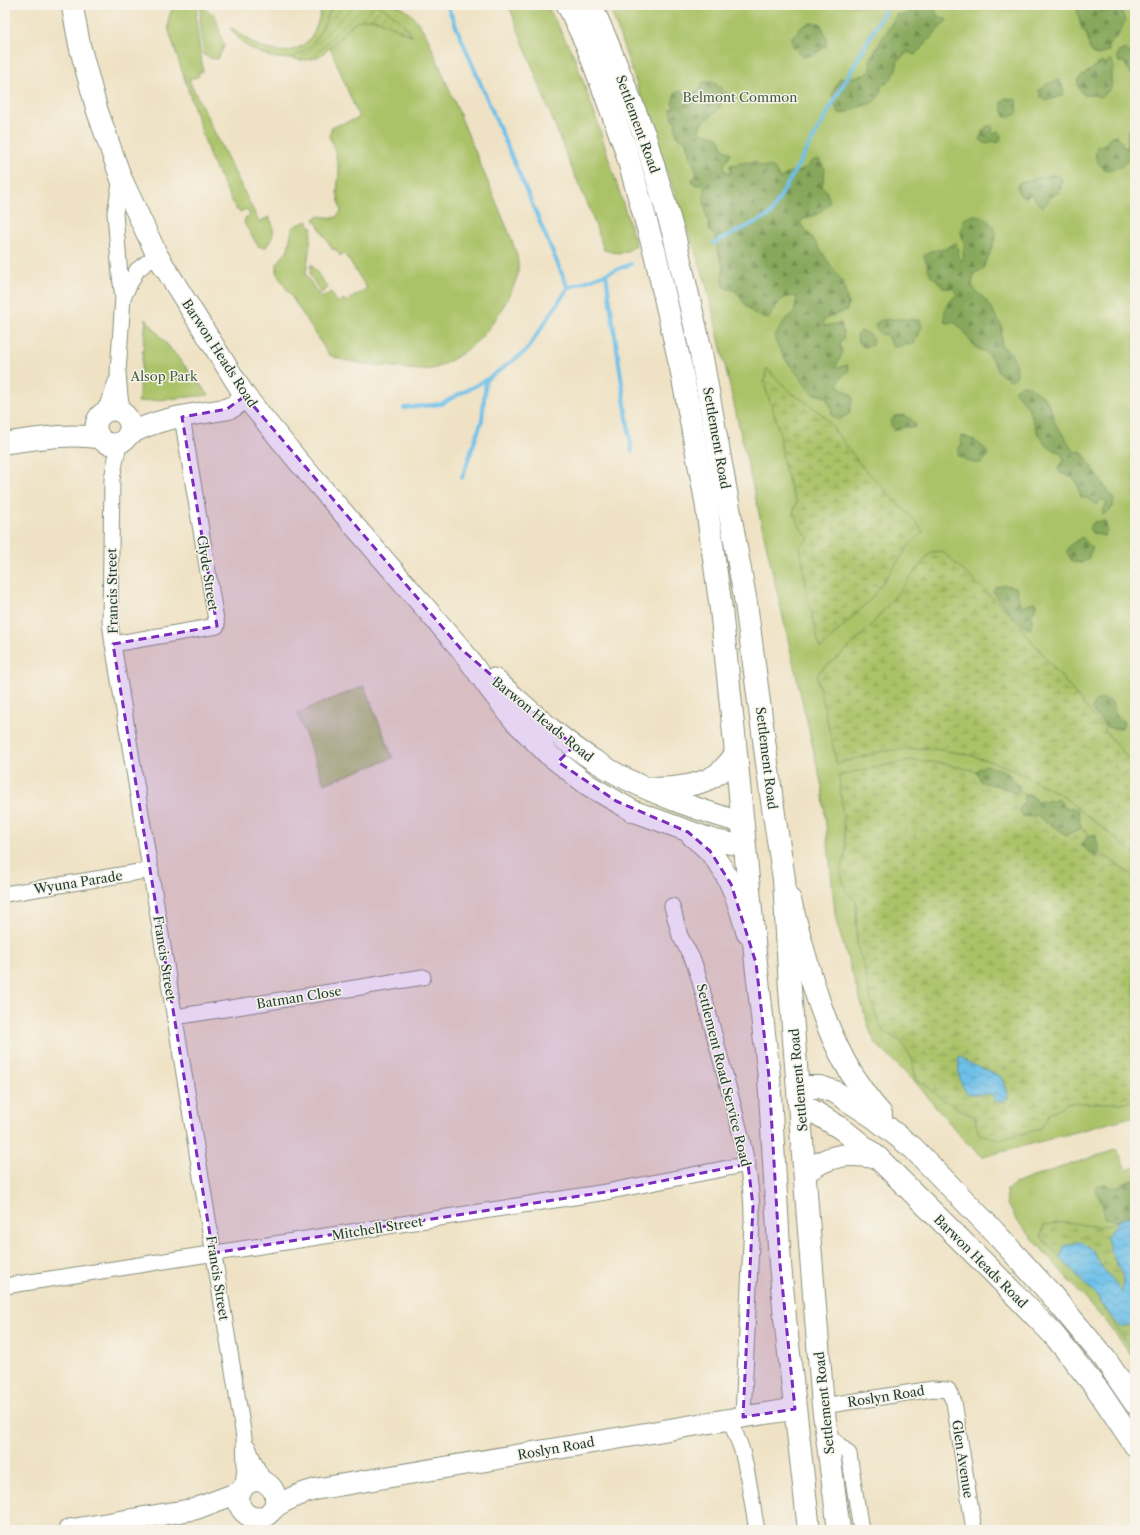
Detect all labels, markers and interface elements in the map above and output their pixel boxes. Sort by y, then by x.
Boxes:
street label: Settlement Road [613,73,663,175]
park label: Belmont Common [683,89,797,105]
street label: Barwon Heads Road [179,296,261,410]
park label: Alsop Park [130,368,198,384]
street label: Settlement Road [700,386,734,490]
street label: Clyde Street [194,534,222,612]
street label: Francis Street [103,548,121,634]
street label: Barwon Heads Road [489,673,597,765]
street label: Settlement Road [753,706,781,810]
street label: Wyuna Parade [31,867,124,897]
street label: Francis Street [150,914,180,1002]
street label: Batman Close [255,982,343,1012]
street label: Settlement Road Service Road [694,982,755,1168]
street label: Settlement Road [786,1028,810,1132]
street label: Barwon Heads Road [931,1211,1031,1311]
street label: Mitchell Street [330,1213,424,1243]
street label: Francis Street [203,1234,233,1322]
street label: Settlement Road [811,1351,837,1455]
street label: Roslyn Road [846,1382,926,1410]
street label: Glen Avenue [949,1419,977,1499]
street label: Roslyn Road [516,1433,596,1463]

